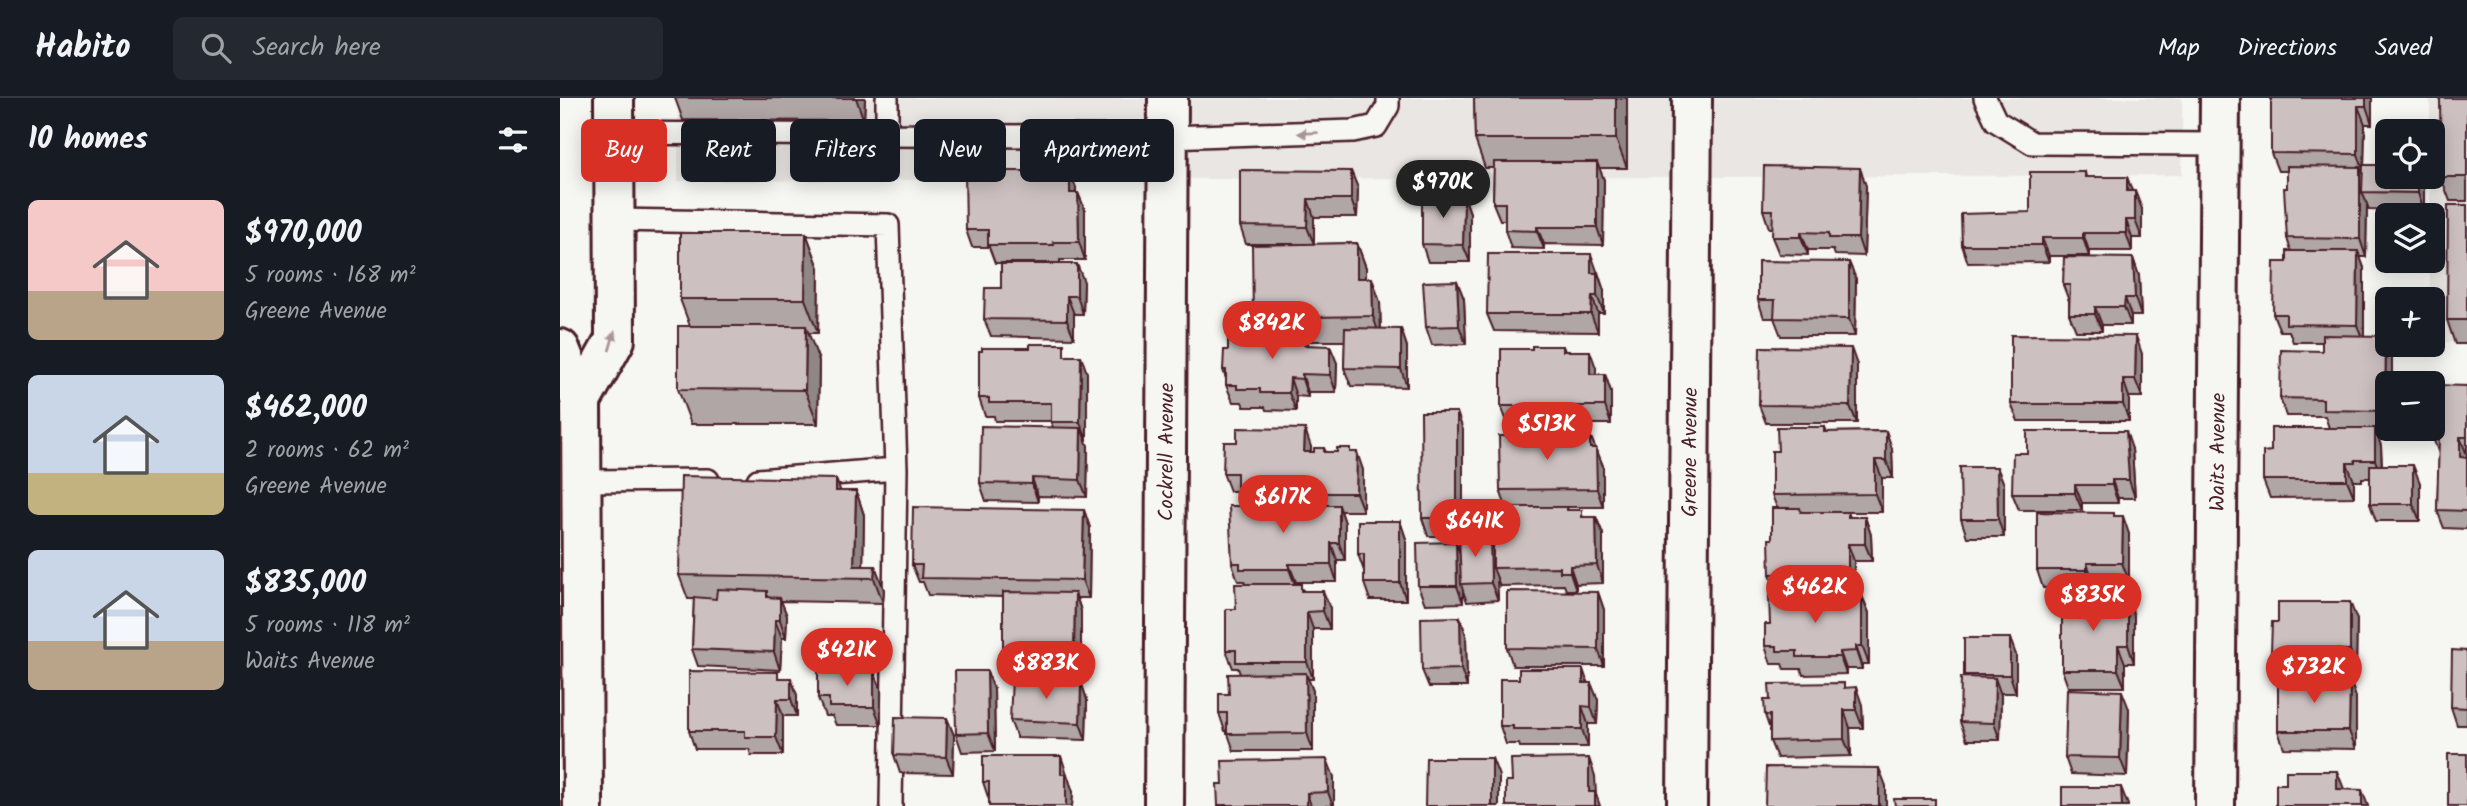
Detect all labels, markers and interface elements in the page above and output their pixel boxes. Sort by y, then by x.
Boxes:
search box [173,17,663,80]
text: Habito [35,22,131,75]
text: Search here [253,27,381,69]
icon: search [197,29,235,67]
text: Map [2158,29,2200,68]
text: Directions [2238,29,2337,68]
text: Saved [2375,29,2432,68]
text: 10 homes [28,116,148,164]
chip: Buy [581,119,667,182]
chip: Rent [681,119,776,182]
chip: Filters [790,119,900,182]
chip: New [914,119,1006,182]
chip: Apartment [1020,119,1174,182]
map controls [2375,119,2445,441]
button: locate [2375,119,2445,189]
icon: filters [494,121,532,159]
one-way arrow [1297,127,1319,138]
pin: $970K [1394,160,1492,220]
text: $970K [1412,165,1474,201]
button: layers [2375,203,2445,273]
text: $970,000 [245,210,362,258]
icon: home [84,228,168,312]
text: 5 rooms · 168 m² [245,258,416,294]
button: + [2375,287,2445,357]
text: Greene Avenue [245,294,387,330]
pin: $842K [1223,302,1321,361]
text: $842K [1239,306,1305,342]
one-way arrow [607,330,617,351]
button: − [2375,371,2445,441]
street label: Cockrell Avenue [1151,382,1184,521]
text: $462,000 [245,385,367,433]
street label: Greene Avenue [1674,387,1708,517]
street label: Waits Avenue [2202,392,2236,511]
pin: $513K [1498,402,1596,462]
icon: home [84,403,168,487]
text: $513K [1518,407,1576,443]
text: 2 rooms · 62 m² [245,433,409,469]
text: Greene Avenue [245,469,387,505]
pin: $617K [1234,476,1332,535]
text: $617K [1254,480,1312,516]
pin: $641K [1426,500,1524,559]
text: $641K [1445,504,1505,540]
text: $835,000 [245,560,366,608]
pin: $462K [1766,566,1864,625]
text: $462K [1782,570,1848,606]
pin: $835K [2044,574,2142,633]
icon: home [84,578,168,662]
text: $835K [2060,578,2126,614]
text: 5 rooms · 118 m² [245,608,410,644]
pin: $421K [798,628,896,688]
text: $421K [817,633,877,669]
pin: $883K [997,642,1095,701]
text: Waits Avenue [245,644,375,680]
text: $883K [1012,646,1080,682]
pin: $732K [2265,646,2363,705]
text: $732K [2282,650,2346,686]

